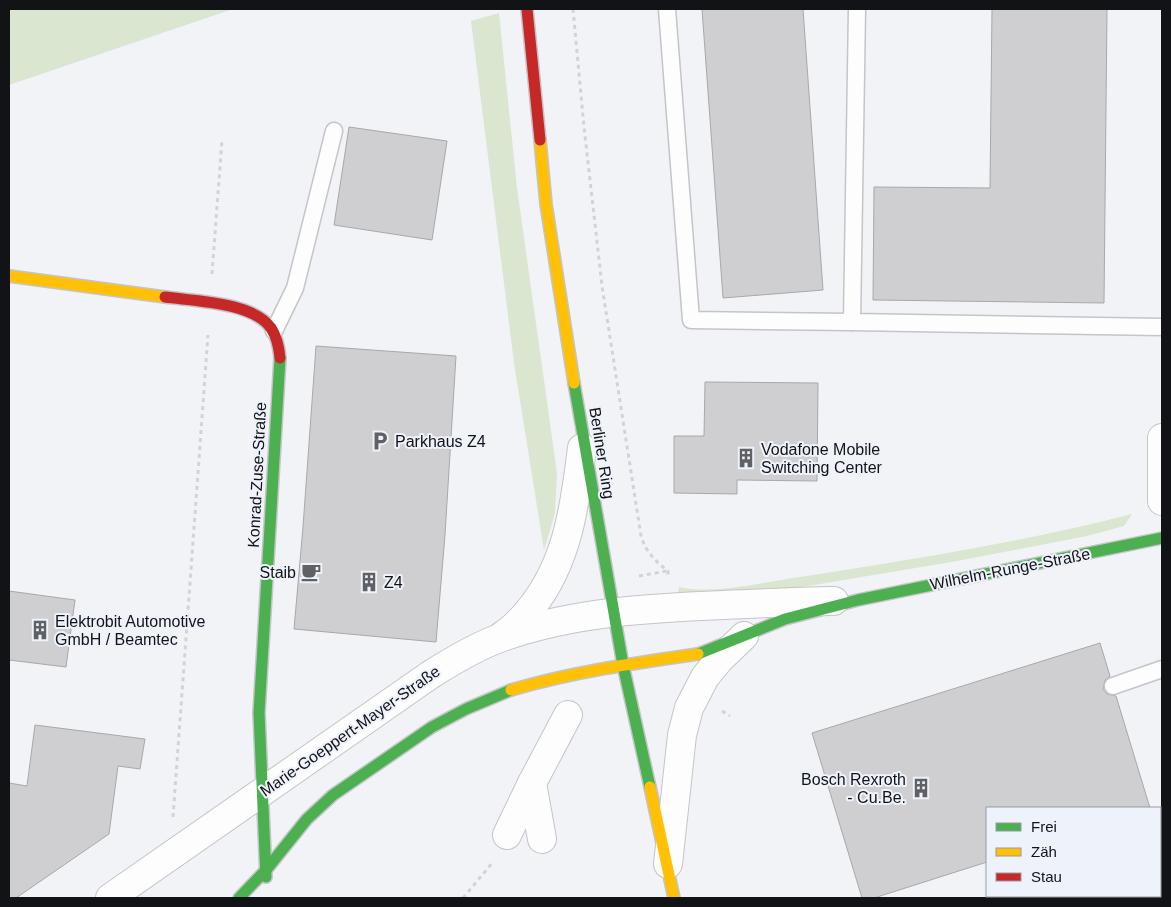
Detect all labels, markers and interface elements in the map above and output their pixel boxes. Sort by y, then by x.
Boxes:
street label: Konrad-Zuse-Straße [245,402,269,548]
street label: Berliner Ring [586,406,618,500]
parking icon: Parkhaus Z4 [369,430,391,452]
place label: Parkhaus Z4 [395,433,486,450]
place label: Vodafone Mobile Switching Center [761,441,883,476]
building icon: Vodafone Mobile Switching Center [735,447,757,469]
street label: Wilhelm-Runge-Straße [929,545,1092,593]
cafe icon: Staib [300,561,322,583]
place label: Staib [260,564,296,581]
building icon: Z4 [358,571,380,593]
place label: Z4 [384,574,403,591]
place label: Elektrobit Automotive GmbH / Beamtec [55,613,205,648]
building icon: Elektrobit Automotive GmbH / Beamtec [29,619,51,641]
street label: Marie-Goeppert-Mayer-Straße [257,662,443,800]
place label: Bosch Rexroth - Cu.Be. [801,771,906,806]
building icon: Bosch Rexroth - Cu.Be. [910,777,932,799]
legend [986,807,1161,897]
text: Frei [1031,818,1057,835]
text: Zäh [1031,843,1057,860]
text: Stau [1031,868,1062,885]

